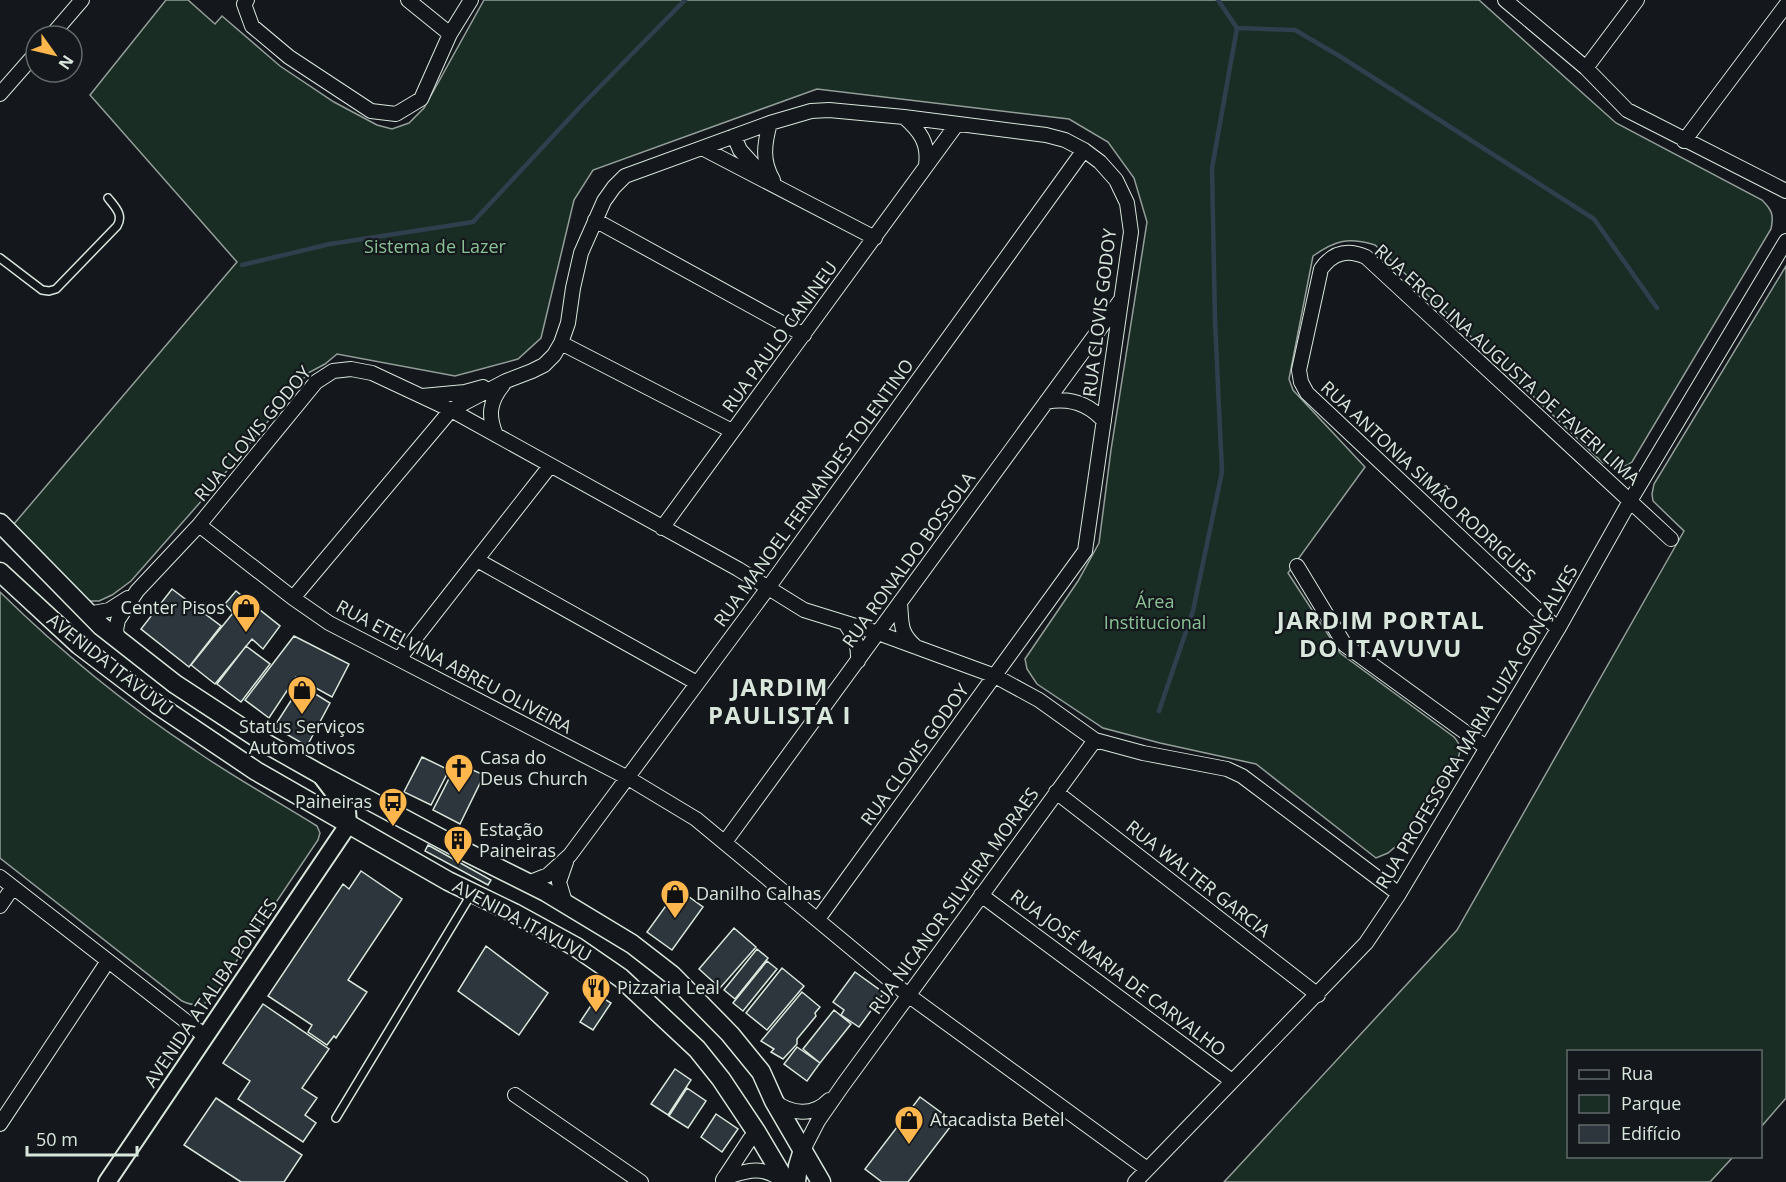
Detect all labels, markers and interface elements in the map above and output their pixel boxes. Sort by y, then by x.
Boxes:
north arrow [24,24,84,84]
text: N [54,51,79,74]
street label: RUA CLOVIS GODOY [1077,226,1121,398]
park label: Sistema de Lazer [364,234,507,258]
street label: RUA ERCOLINA AUGUSTA DE FAVERI LIMA [1370,238,1646,490]
street label: RUA PAULO CANINEU [716,256,842,417]
street label: RUA MANOEL FERNANDES TOLENTINO [708,354,919,631]
street label: RUA CLOVIS GODOY [189,360,317,506]
street label: RUA ANTONIA SIMÃO RODRIGUES [1316,375,1541,587]
street label: RUA RONALDO BOSSOLA [836,466,980,652]
street label: RUA PROFESSORA MARIA LUIZA GONÇALVES [1370,560,1583,893]
park label: Área Institucional [1104,589,1206,634]
shop icon: Center Pisos [230,592,262,634]
street label: RUA ETELVINA ABREU OLIVEIRA [332,594,577,739]
place label: Center Pisos [121,595,225,619]
district label: JARDIM PORTAL DO ITAVUVU [1275,603,1485,664]
street label: AVENIDA ITAVUVU [43,607,179,721]
district label: JARDIM PAULISTA I [708,670,852,731]
shop icon: Status Serviços Automotivos [286,674,318,716]
street label: RUA CLOVIS GODOY [855,678,974,830]
place label: Status Serviços Automotivos [239,714,365,759]
place label: Casa do Deus Church [480,745,588,790]
church icon: Casa do Deus Church [443,752,475,794]
street label: RUA NICANOR SILVEIRA MORAES [863,782,1044,1019]
bus stop icon: Paineiras [377,786,409,828]
place label: Paineiras [295,789,372,813]
street label: RUA WALTER GARCIA [1122,814,1276,942]
place label: Estação Paineiras [479,817,556,862]
building icon: Estação Paineiras [442,824,474,866]
street label: AVENIDA ITAVUVU [449,873,596,967]
shop icon: Danilho Calhas [659,878,691,920]
place label: Danilho Calhas [696,881,821,905]
street label: RUA JOSÉ MARIA DE CARVALHO [1006,883,1231,1061]
street label: AVENIDA ATALIBA PONTES [138,893,282,1091]
restaurant icon: Pizzaria Leal [580,972,612,1014]
place label: Pizzaria Leal [617,975,720,999]
legend [1567,1050,1762,1158]
text: Rua [1621,1061,1653,1085]
text: Parque [1621,1091,1681,1115]
shop icon: Atacadista Betel [893,1104,925,1146]
place label: Atacadista Betel [930,1107,1064,1131]
scale bar [27,1119,136,1157]
text: Edifício [1621,1121,1681,1145]
text: 50 m [36,1127,78,1151]

